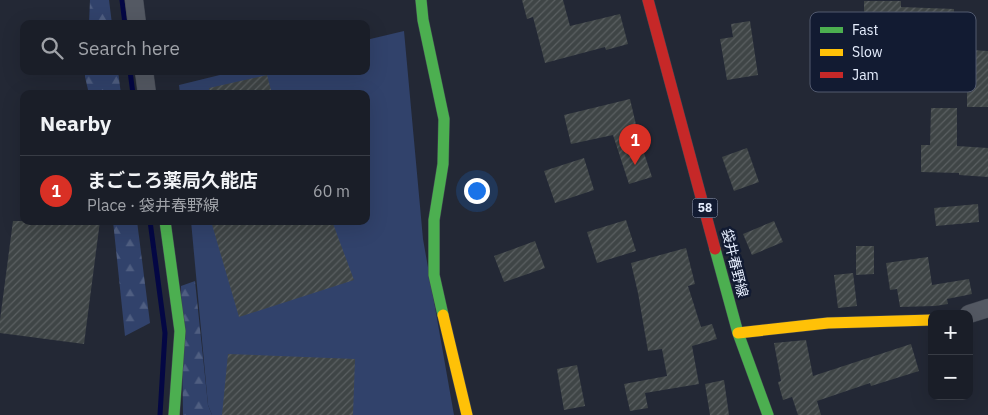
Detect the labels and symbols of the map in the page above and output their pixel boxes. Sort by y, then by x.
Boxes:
legend [810,12,976,92]
text: Fast [852,21,878,39]
text: Slow [852,43,883,61]
text: Jam [852,66,879,84]
pin: 1 [619,124,651,165]
your location [464,178,490,204]
road number: 58 [692,198,718,218]
street label: 袋井春野線 [718,227,752,299]

